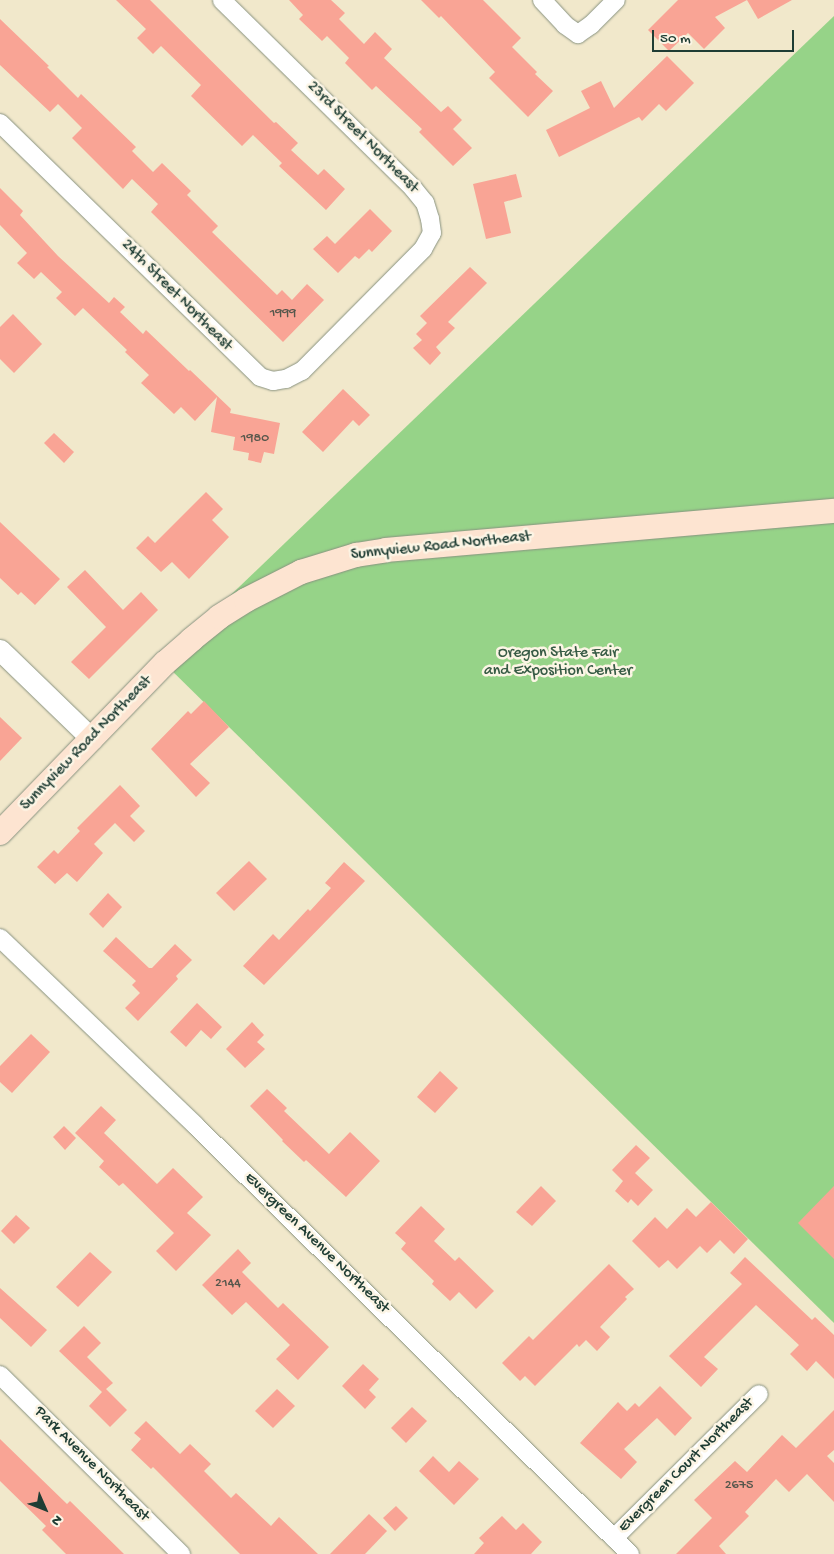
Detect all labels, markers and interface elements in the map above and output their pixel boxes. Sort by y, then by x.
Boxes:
scale bar [654,20,796,52]
text: 50 m [660,30,691,48]
street label: 23rd Street Northeast [302,78,422,198]
street label: 24th Street Northeast [116,236,236,356]
house number: 1999 [270,306,296,322]
house number: 1980 [241,431,269,447]
street label: Sunnyview Road Northeast [350,528,532,566]
park label: Oregon State Fair and Exposition Center [484,644,632,682]
street label: Sunnyview Road Northeast [17,672,157,816]
street label: Evergreen Avenue Northeast [239,1169,393,1319]
house number: 2144 [215,1276,241,1292]
street label: Evergreen Court Northeast [615,1394,759,1538]
street label: Park Avenue Northeast [29,1403,153,1527]
house number: 2675 [725,1478,753,1494]
north arrow [20,1484,70,1534]

